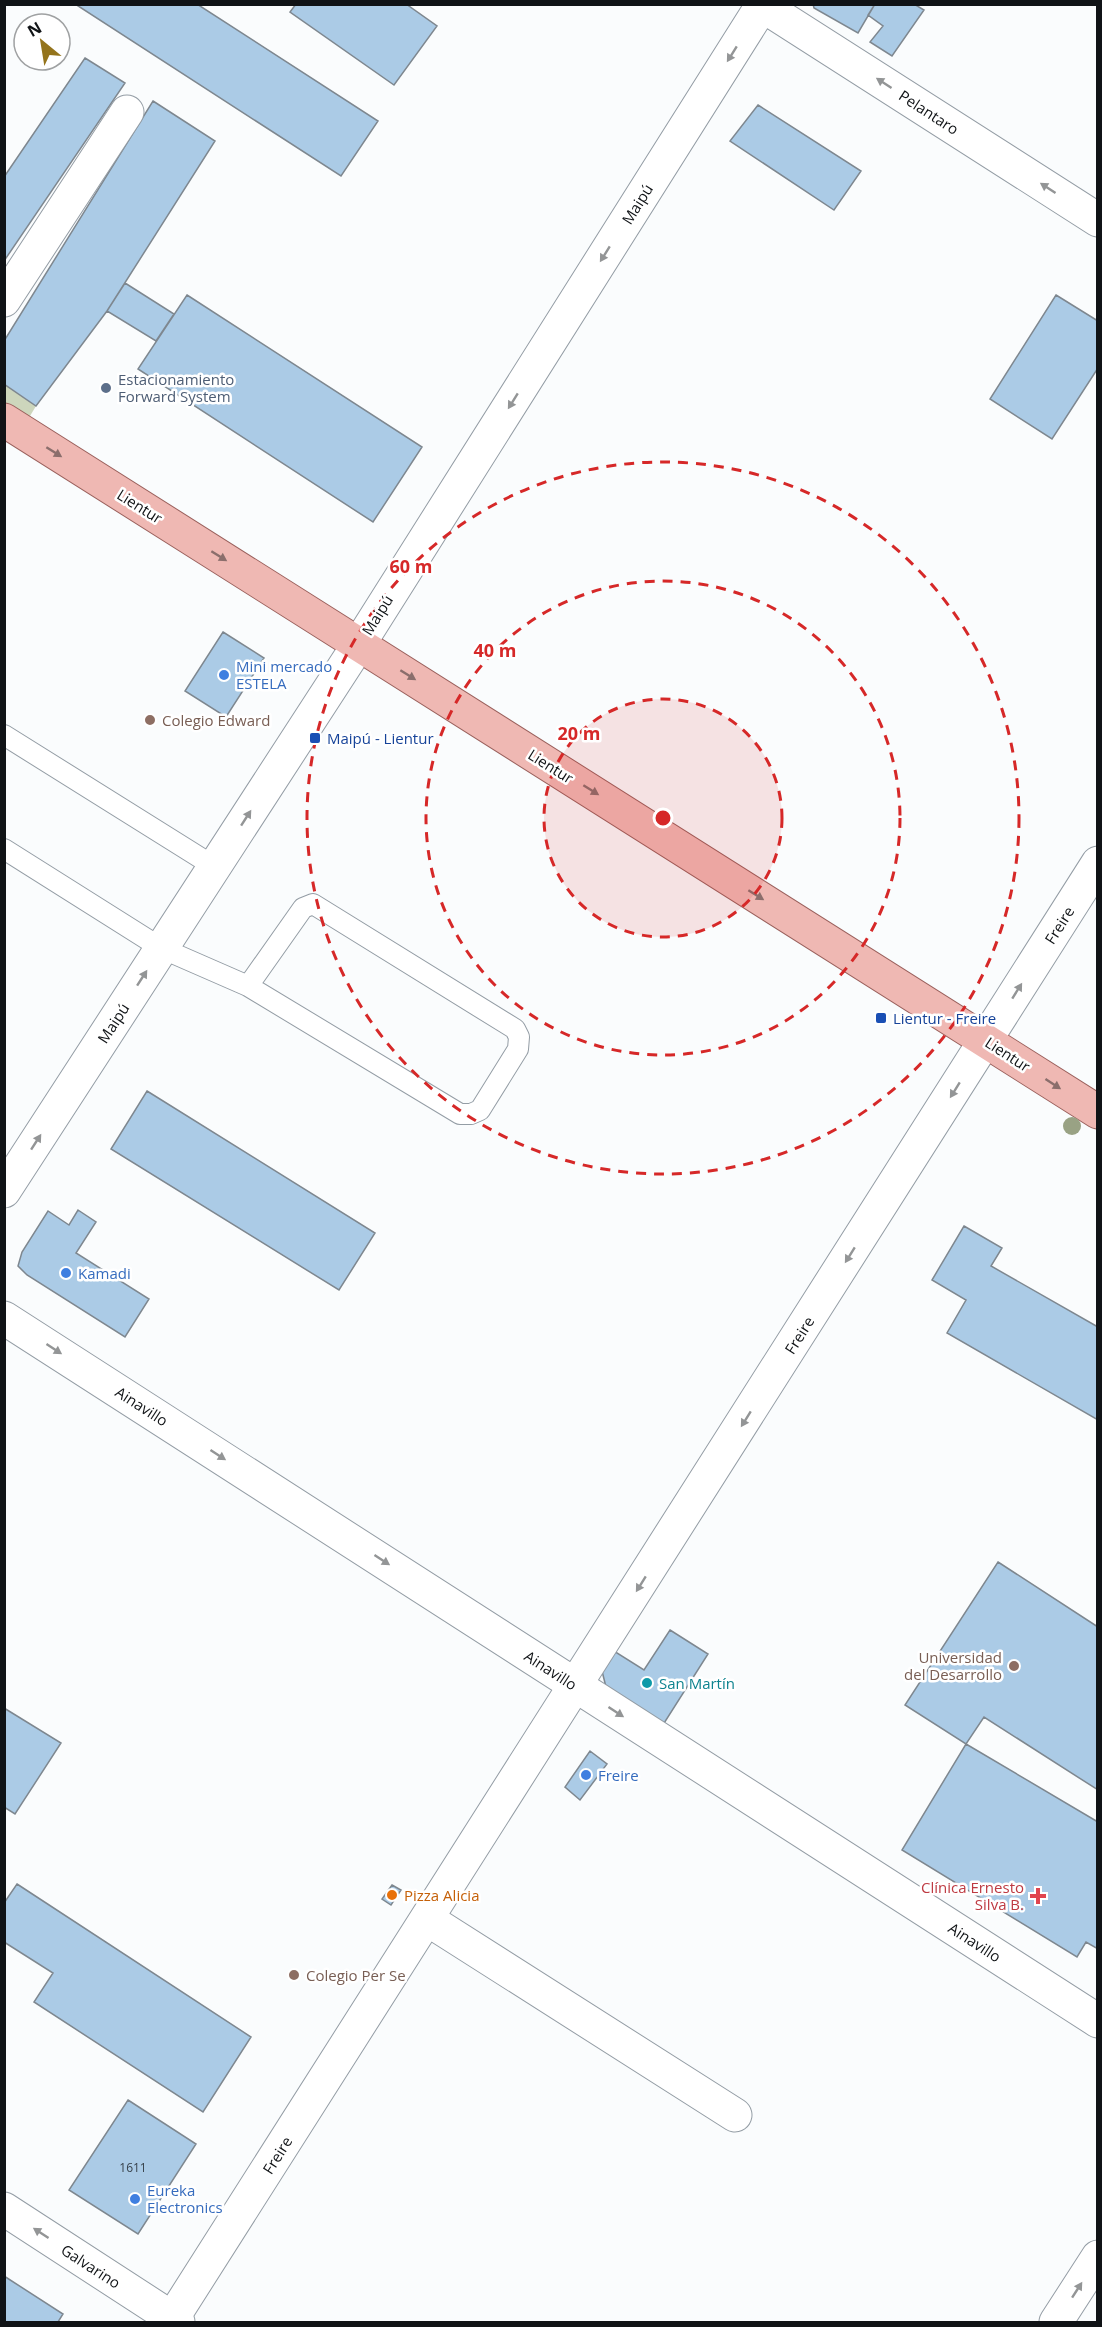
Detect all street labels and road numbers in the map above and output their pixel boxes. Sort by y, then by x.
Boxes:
street label: Pelantaro [895,85,963,139]
street label: Maipú [617,180,657,228]
street label: Lientur [114,484,166,528]
street label: Maipú [357,591,397,639]
street label: Lientur [525,744,577,788]
street label: Freire [1040,902,1078,948]
street label: Maipú [93,999,133,1047]
street label: Lientur [982,1032,1034,1076]
street label: Freire [780,1312,818,1358]
street label: Ainavillo [112,1382,172,1430]
street label: Ainavillo [521,1646,581,1694]
street label: Ainavillo [945,1918,1005,1966]
street label: Freire [258,2132,296,2178]
street label: Galvarino [57,2239,125,2293]

